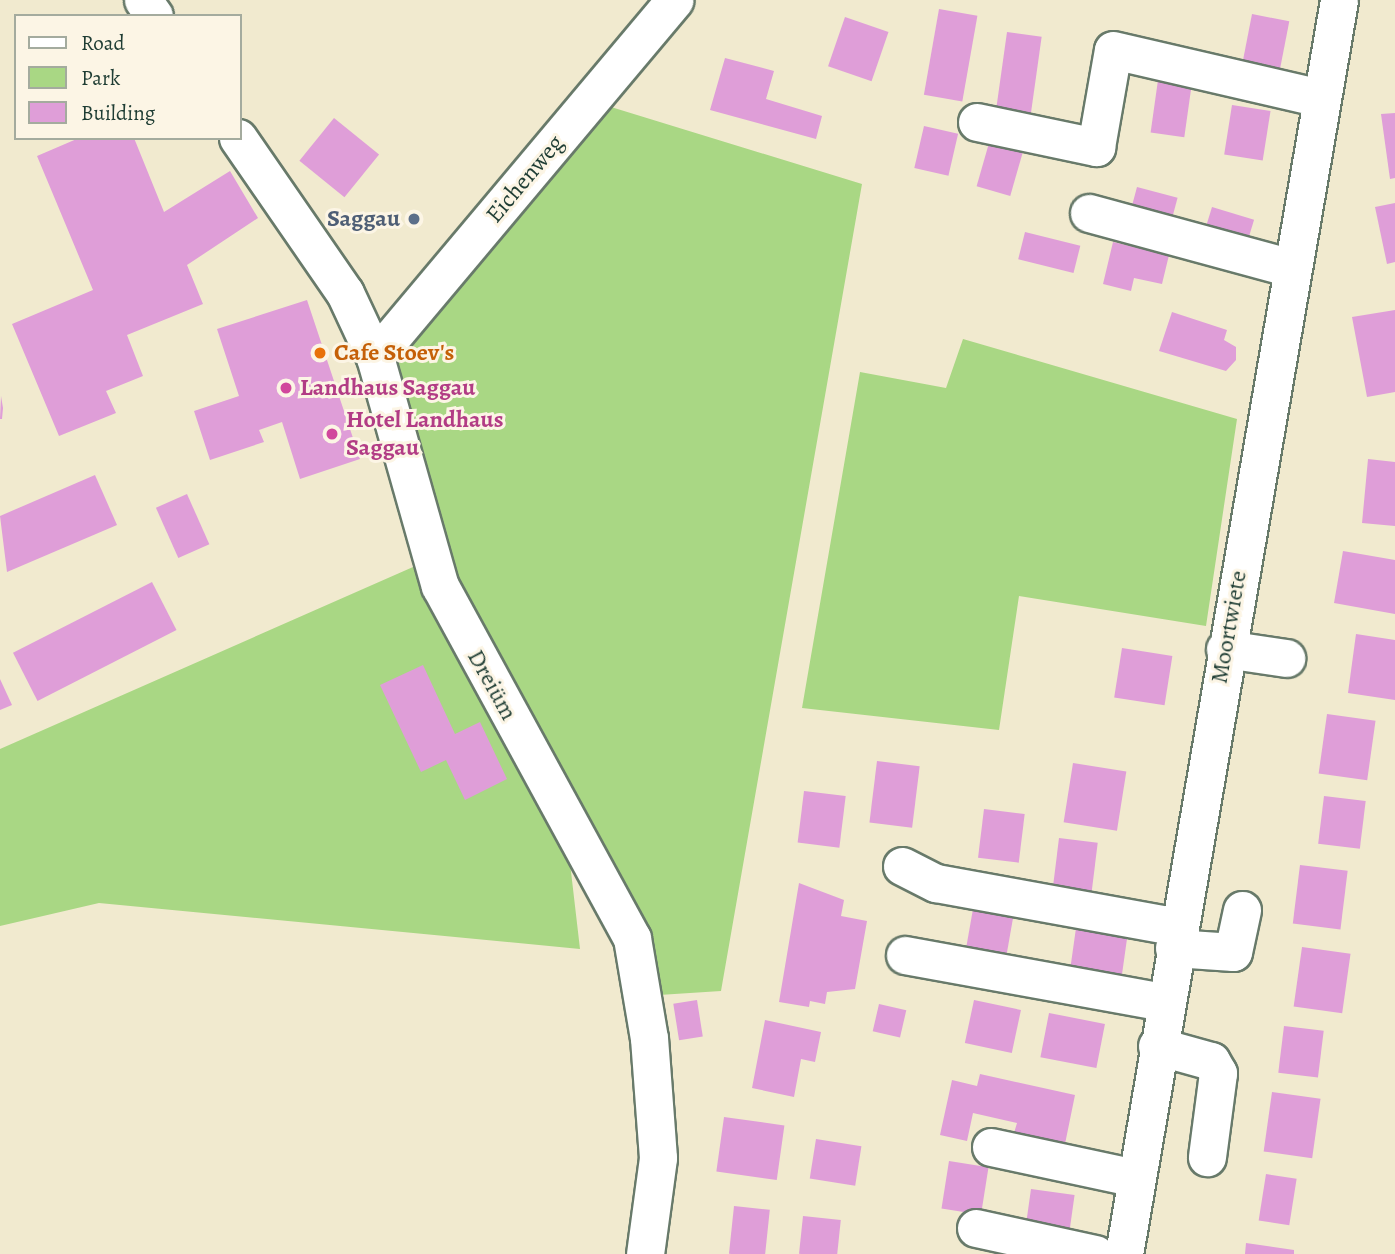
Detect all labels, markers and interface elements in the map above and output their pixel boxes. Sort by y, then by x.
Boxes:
legend [14,14,242,140]
text: Road [81,29,125,57]
text: Park [81,64,120,92]
text: Building [81,99,155,127]
street label: Eichenweg [480,129,570,229]
place label: Saggau [327,205,400,233]
marker: Saggau [406,211,422,227]
place label: Cafe Stoev's [334,339,454,367]
marker: Cafe Stoev's [312,345,328,361]
place label: Landhaus Saggau [300,374,475,402]
marker: Landhaus Saggau [278,380,294,396]
place label: Hotel Landhaus Saggau [346,406,503,462]
marker: Hotel Landhaus Saggau [324,426,340,442]
street label: Moortwiete [1205,568,1253,686]
street label: Dreiüm [461,645,523,725]

